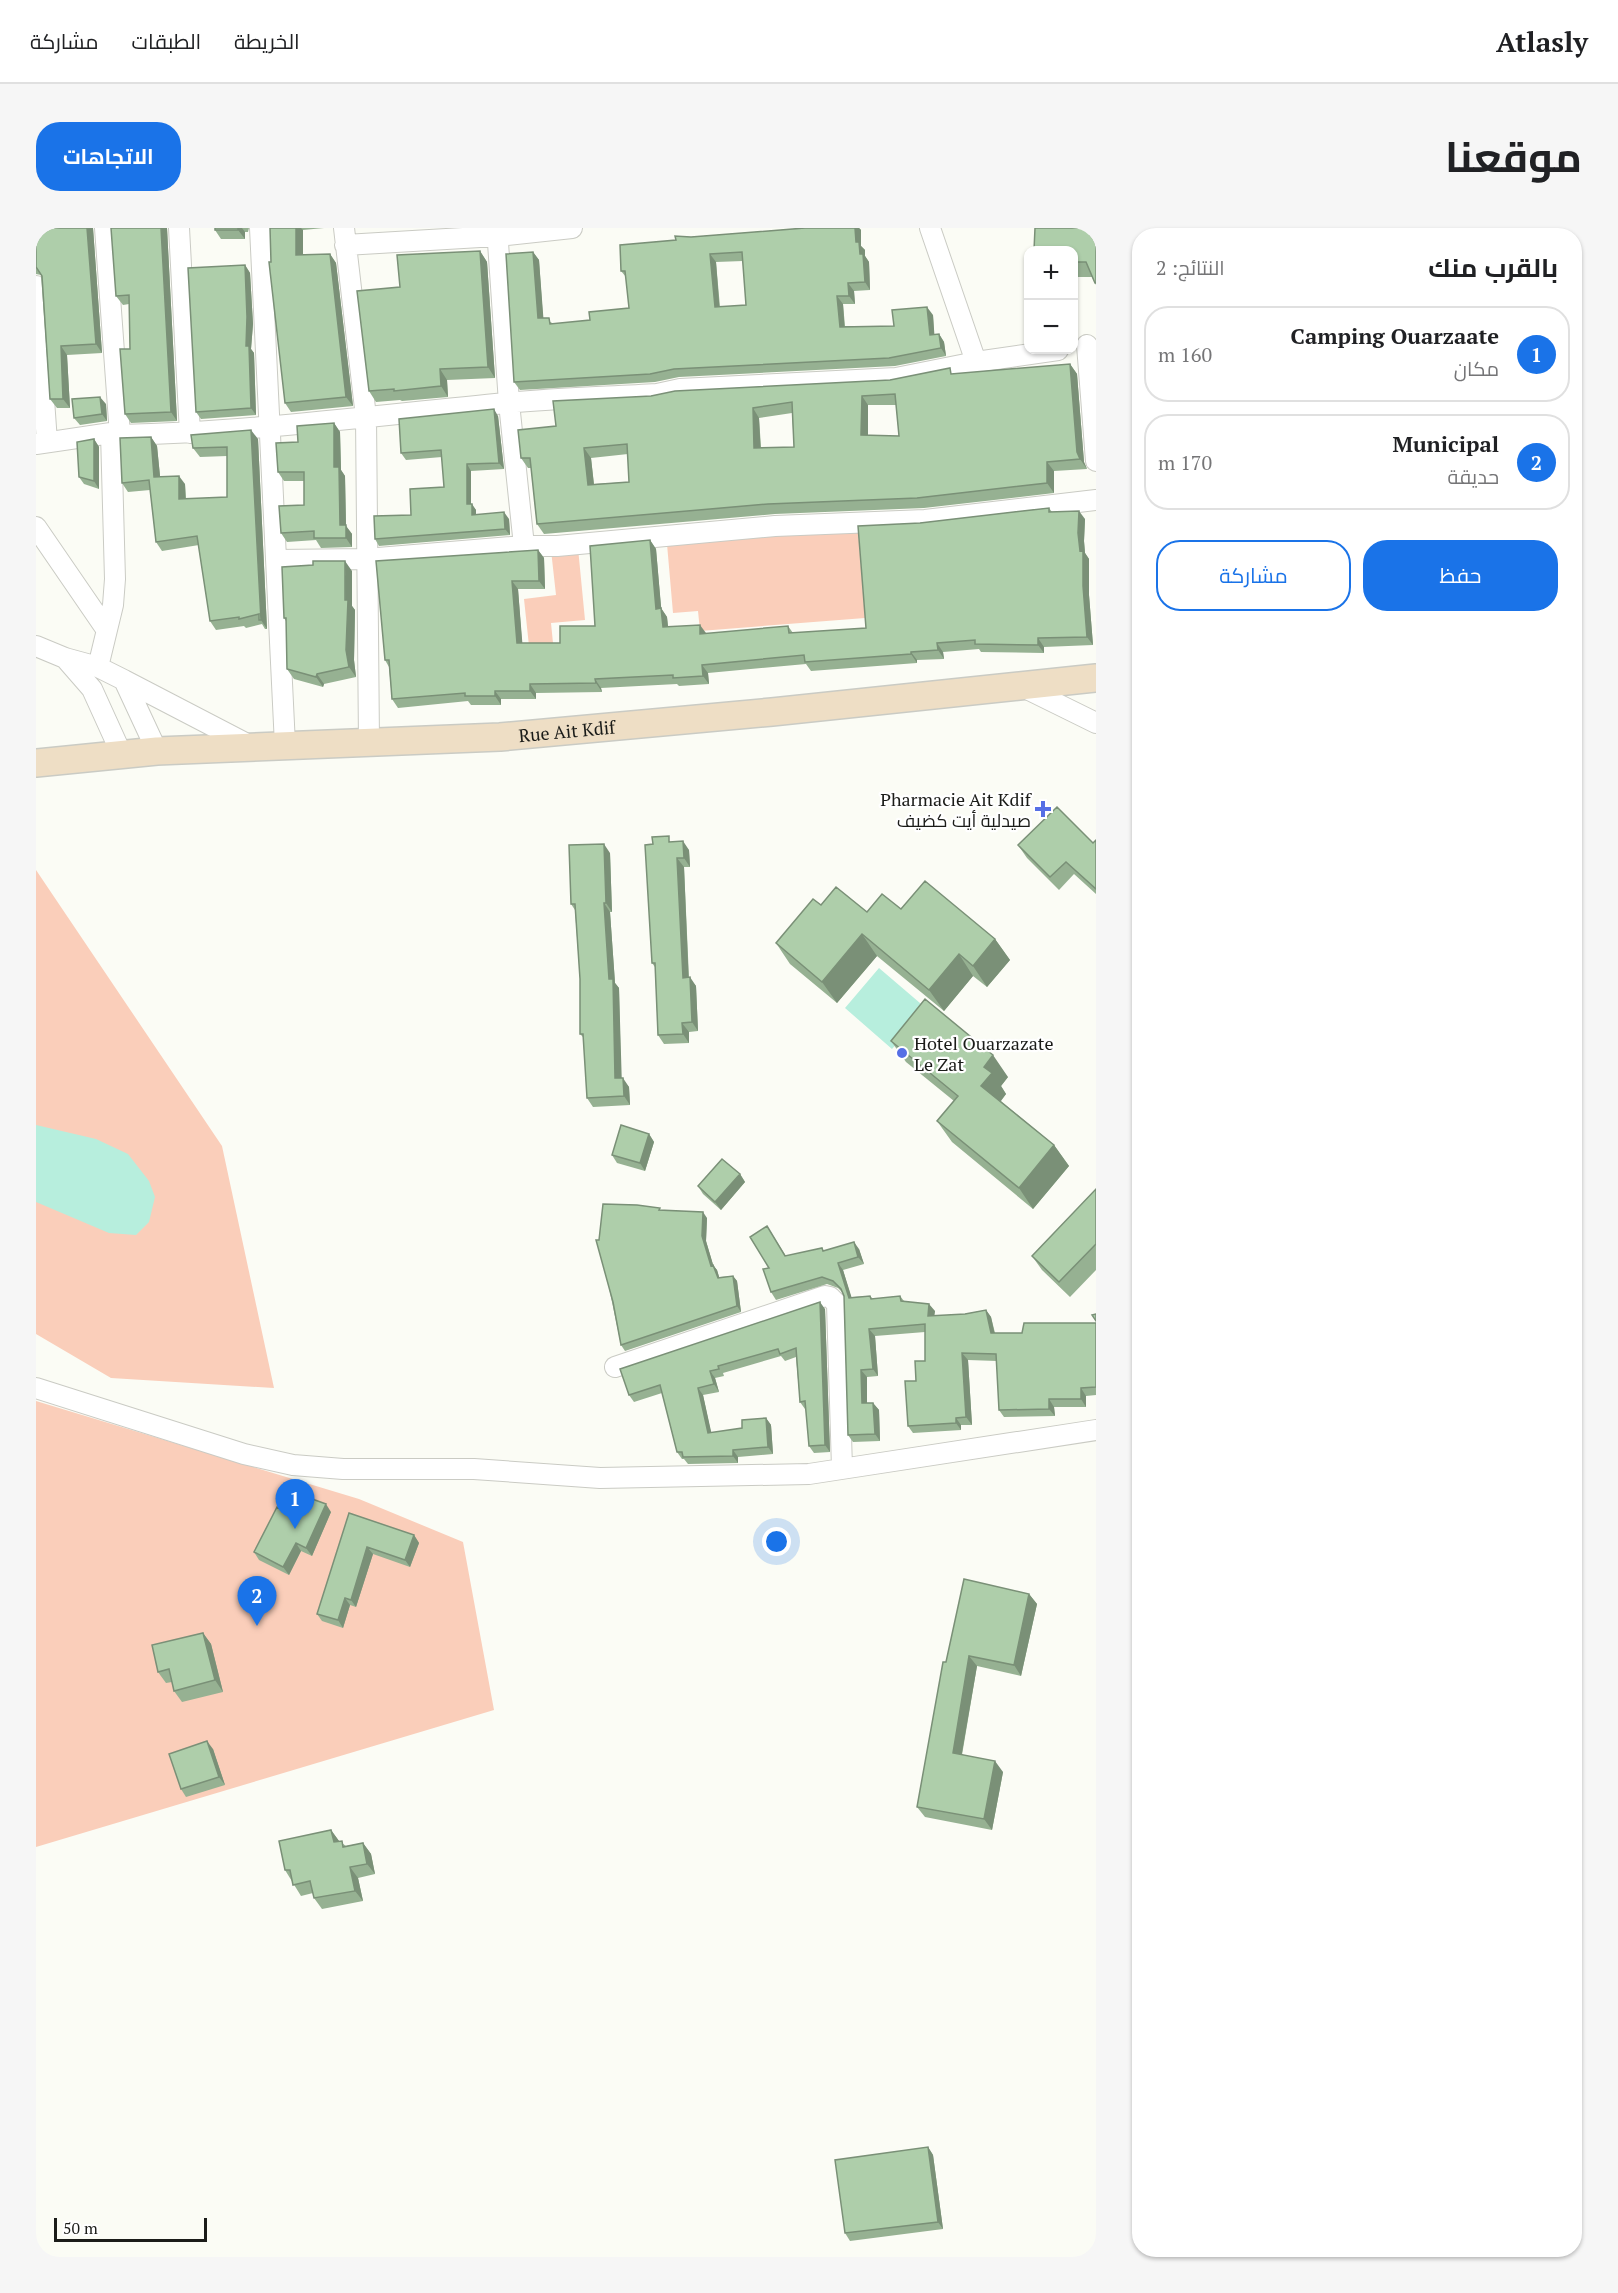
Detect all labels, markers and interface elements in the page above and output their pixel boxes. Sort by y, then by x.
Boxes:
text: Atlasly [1496,23,1588,60]
text: مشاركة [30,27,99,55]
text: الطبقات [132,27,201,55]
text: الخريطة [234,27,300,55]
button: الاتجاهات [36,122,181,191]
text: موقعنا [1445,128,1582,184]
map controls [1024,246,1078,354]
button: + [1024,246,1078,300]
text: بالقرب منك [1428,250,1558,284]
text: النتائج: 2 [1156,254,1225,281]
button: − [1024,300,1078,354]
text: Camping Ouarzaate [1291,321,1499,350]
text: 160 m [1158,341,1212,368]
text: 1 [1531,341,1542,368]
text: مكان [1454,355,1499,382]
text: Municipal [1392,429,1499,458]
text: 170 m [1158,449,1212,476]
text: 2 [1531,449,1542,476]
text: حديقة [1448,463,1499,490]
button: مشاركة [1156,540,1351,611]
button: حفظ [1363,540,1558,611]
street label: Rue Ait Kdif [517,714,618,747]
place label: Pharmacie Ait Kdif صيدلية أيت كضيف [880,787,1033,832]
marker: Pharmacie Ait Kdif صيدلية أيت كضيف [1036,802,1050,816]
place label: Hotel Ouarzazate Le Zat [914,1031,1054,1076]
marker: Hotel Ouarzazate Le Zat [895,1046,909,1060]
pin: 1 [276,1480,314,1529]
your location [762,1527,791,1556]
pin: 2 [238,1576,276,1626]
scale bar [54,2215,207,2242]
text: 50 m [63,2217,98,2239]

